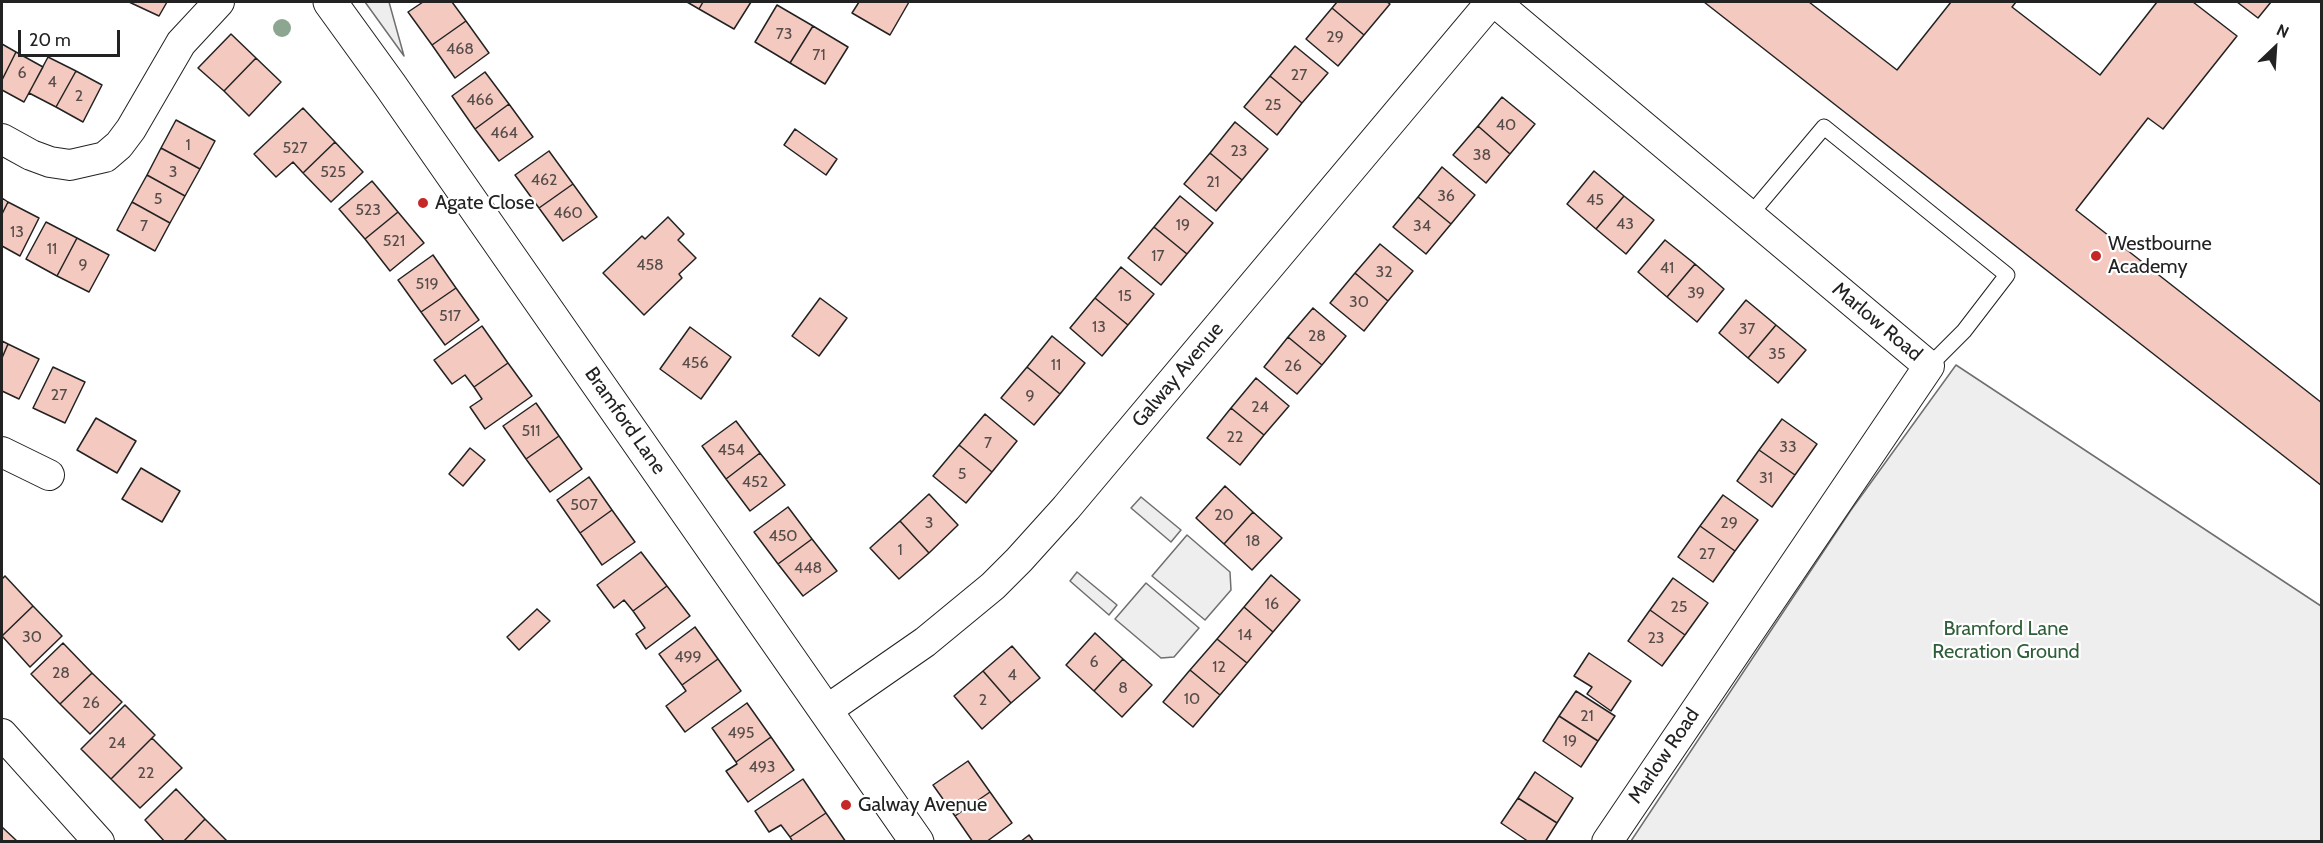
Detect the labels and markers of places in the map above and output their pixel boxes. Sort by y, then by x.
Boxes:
place label: Agate Close [435,191,534,215]
marker: Agate Close [416,196,430,210]
place label: Westbourne Academy [2108,232,2212,279]
marker: Westbourne Academy [2089,249,2103,263]
place label: Galway Avenue [858,793,987,817]
marker: Galway Avenue [839,798,853,812]

